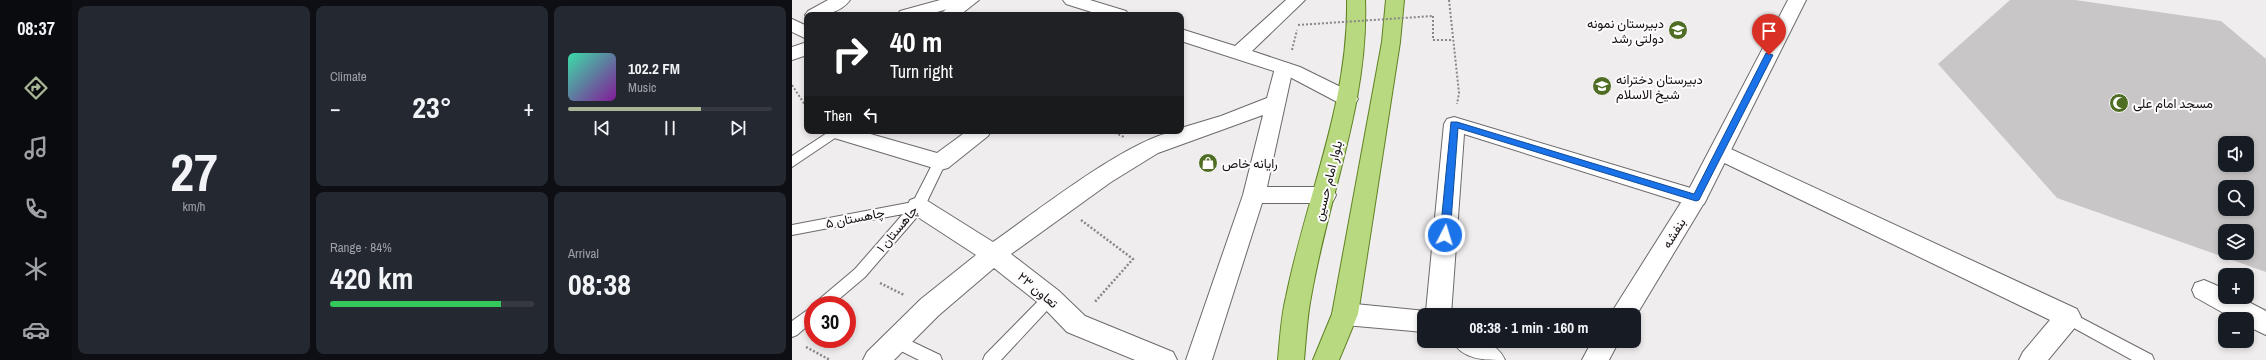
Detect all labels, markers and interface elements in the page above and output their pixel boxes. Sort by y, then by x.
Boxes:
pin [1752,14,1786,55]
place label: دبیرستان نمونه دولتی رشد [1587,15,1664,47]
text: 08:37 [17,16,55,41]
school or university icon: دبیرستان نمونه دولتی رشد [1667,19,1689,41]
icon: arrive [1758,20,1780,42]
text: 40 m [890,23,942,61]
icon: right [824,28,876,80]
text: 102.2 FM [628,58,680,79]
text: Turn right [890,59,953,84]
text: Climate [330,68,367,85]
place label: دبیرستان دخترانه شیخ الاسلام [1616,71,1703,104]
icon: directions [22,74,50,102]
school or university icon: دبیرستان دخترانه شیخ الاسلام [1591,75,1613,97]
text: Music [628,79,656,96]
text: 23° [412,87,452,127]
mosque icon: مسجد امام علی [2108,92,2130,114]
text: − [330,93,341,123]
text: + [523,93,534,123]
place label: مسجد امام علی [2133,95,2213,112]
icon: left [860,104,882,126]
text: Then [824,105,852,126]
icon: previous [591,117,613,139]
icon: pause [659,117,681,139]
icon: next [727,117,749,139]
icon: music [22,134,50,162]
map controls [2218,136,2254,348]
button: sound [2218,136,2254,172]
text: 27 [170,137,218,207]
street label: بلوار امام حسین [1310,139,1346,223]
shop icon: رایانه خاص [1197,152,1219,174]
place label: رایانه خاص [1222,155,1278,172]
button: search [2218,180,2254,216]
icon: phone [22,195,50,223]
text: km/h [182,198,206,215]
street label: چاهستان ۱ [872,202,922,257]
street label: چاهستان ۵ [824,204,887,233]
position arrow [1424,214,1466,256]
street label: بنفشه [1658,215,1690,251]
button: layers [2218,224,2254,260]
text: Range · 84% [330,239,392,256]
text: Arrival [568,245,599,262]
icon: climate [22,255,50,283]
text: 420 km [330,258,413,298]
text: 08:38 [568,264,631,304]
street label: تعاون ۲۳ [1014,268,1062,312]
button: + [2218,268,2254,304]
speed limit sign: 30 [804,296,856,348]
button: − [2218,312,2254,348]
icon: car [22,316,50,344]
text: 08:38 · 1 min · 160 m [1470,317,1588,338]

